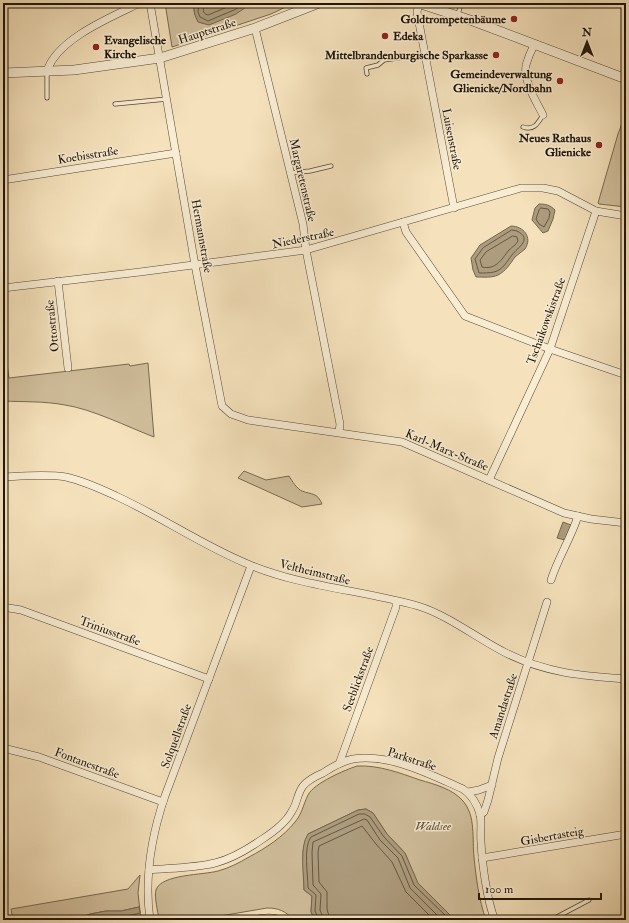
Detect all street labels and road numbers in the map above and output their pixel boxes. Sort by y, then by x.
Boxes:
street label: Hauptstraße [176,15,238,48]
street label: Luisenstraße [438,107,465,171]
street label: Margaretenstraße [286,137,319,223]
street label: Koebisstraße [57,143,119,168]
street label: Hermannstraße [188,198,215,274]
street label: Niederstraße [271,225,336,252]
street label: Tschaikowskistraße [524,276,569,367]
street label: Ottostraße [42,299,63,353]
street label: Karl-Marx-Straße [403,426,491,475]
street label: Veltheimstraße [278,556,352,588]
street label: Triniusstraße [77,614,142,649]
street label: Seeblickstraße [340,645,377,714]
street label: Amandastraße [486,672,521,742]
street label: Solquellstraße [158,702,195,771]
street label: Fontanestraße [52,745,121,782]
street label: Parkstraße [385,745,438,774]
street label: Gisbertasteig [519,823,586,849]

